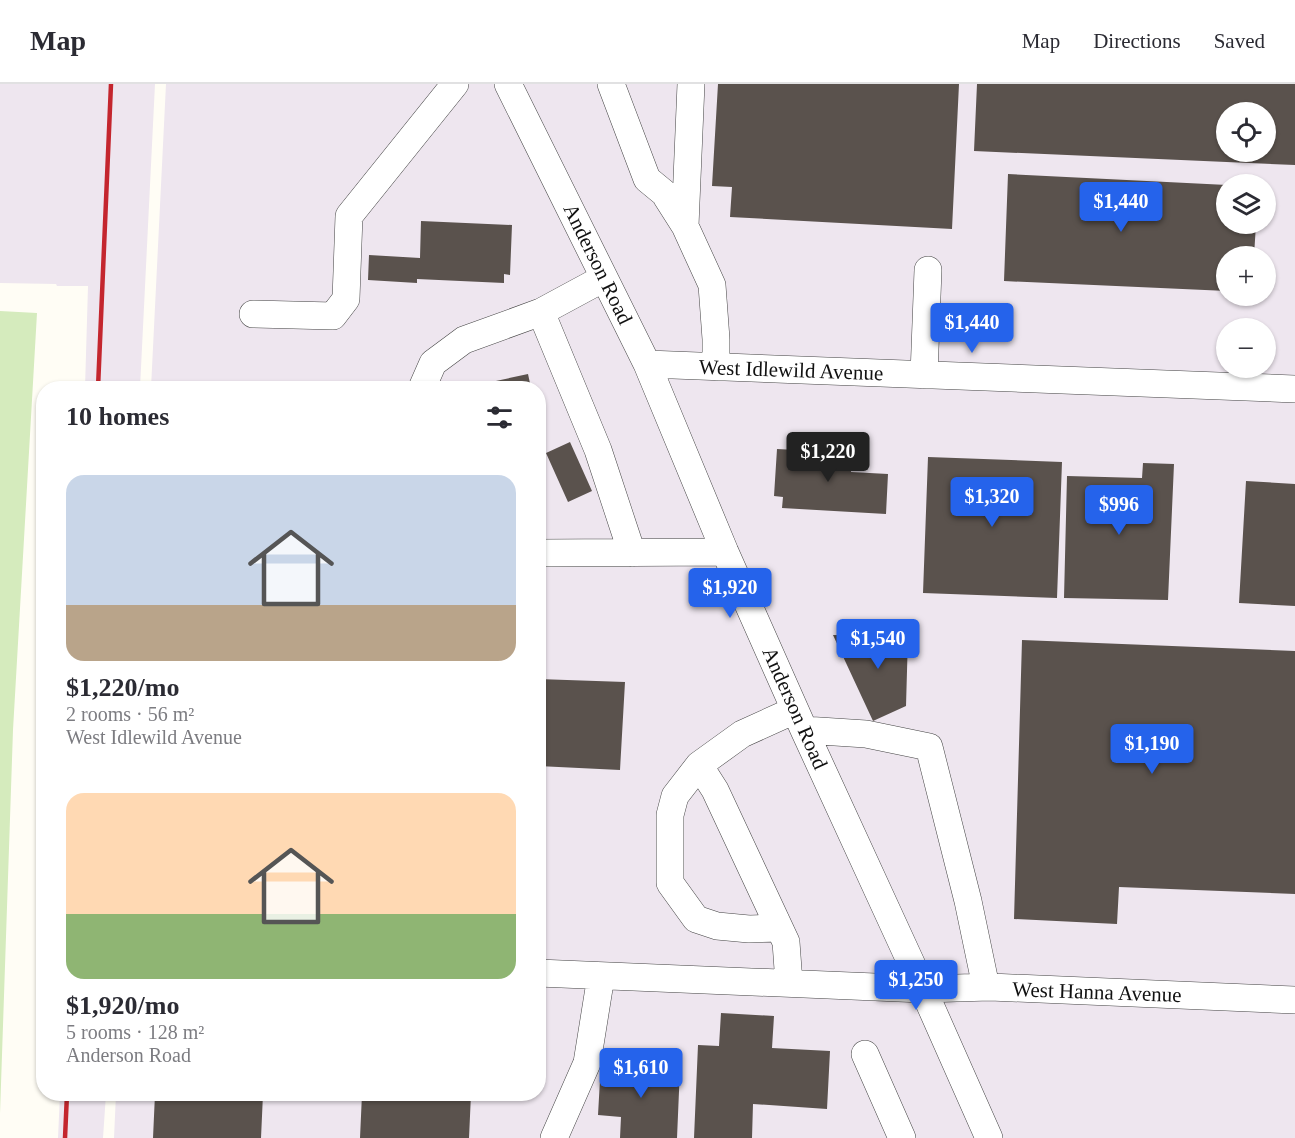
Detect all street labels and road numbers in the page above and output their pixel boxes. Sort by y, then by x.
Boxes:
street label: Anderson Road [558,200,638,329]
street label: West Idlewild Avenue [698,355,884,385]
street label: Anderson Road [757,643,833,773]
street label: West Hanna Avenue [1012,977,1182,1007]

